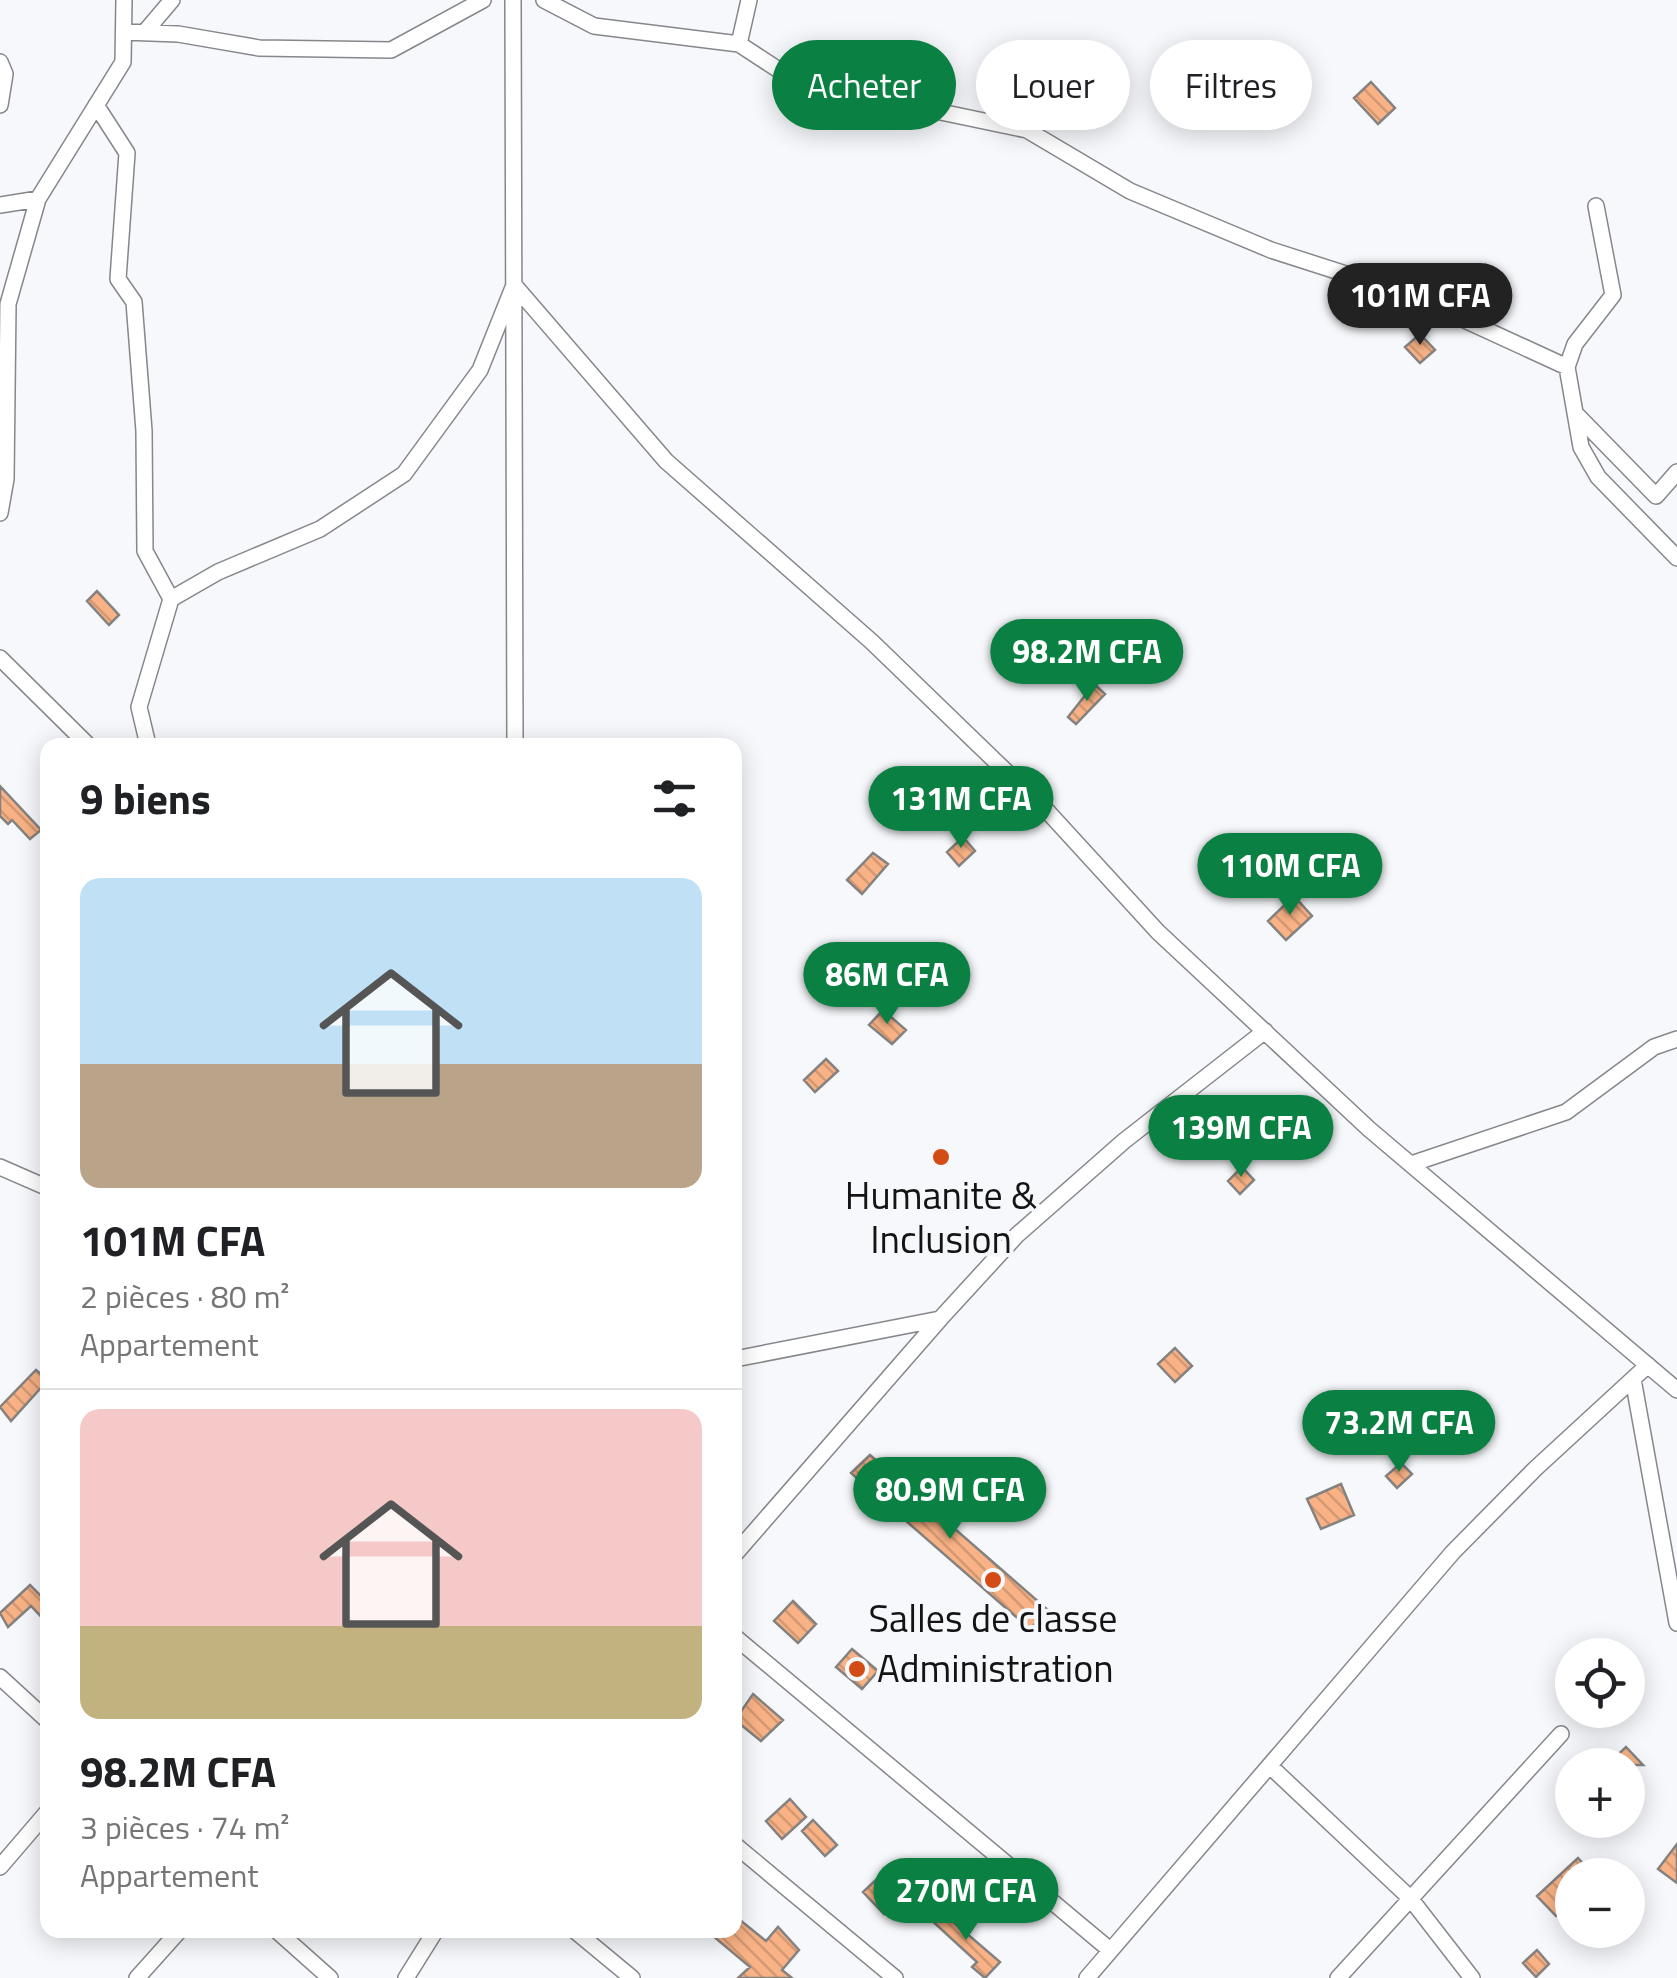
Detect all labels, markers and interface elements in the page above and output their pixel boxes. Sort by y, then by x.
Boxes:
chip: Acheter [772,40,956,130]
chip: Louer [976,40,1130,130]
chip: Filtres [1150,40,1312,130]
pin: 101M CFA [1317,263,1523,348]
text: 101M CFA [1349,271,1491,319]
pin: 98.2M CFA [973,619,1201,704]
text: 98.2M CFA [1012,627,1162,675]
text: 9 biens [80,766,211,830]
pin: 131M CFA [858,766,1064,851]
icon: filters [647,771,702,826]
text: 131M CFA [890,774,1032,822]
pin: 110M CFA [1187,833,1393,918]
text: 110M CFA [1219,841,1361,889]
pin: 86M CFA [795,942,979,1027]
icon: home [301,943,481,1123]
text: 86M CFA [825,950,949,998]
pin: 139M CFA [1138,1095,1344,1180]
text: 139M CFA [1170,1103,1312,1151]
marker: Humanite & Inclusion [930,1146,952,1168]
place label: Humanite & Inclusion [845,1166,1037,1268]
text: 101M CFA [80,1208,265,1272]
text: 2 pièces · 80 m² [80,1272,289,1320]
text: Appartement [80,1320,259,1368]
pin: 73.2M CFA [1285,1390,1513,1475]
text: 73.2M CFA [1324,1398,1474,1446]
pin: 80.9M CFA [836,1457,1064,1542]
text: 80.9M CFA [875,1465,1025,1513]
icon: home [301,1474,481,1654]
marker: Salles de classe [982,1569,1004,1591]
place label: Salles de classe [869,1589,1117,1647]
map controls [1555,1638,1645,1948]
button: locate [1555,1638,1645,1728]
place label: Administration [877,1639,1114,1697]
marker: Administration [846,1658,868,1680]
text: 98.2M CFA [80,1739,276,1803]
button: + [1555,1748,1645,1838]
text: 3 pièces · 74 m² [80,1803,289,1851]
text: Appartement [80,1851,259,1899]
pin: 270M CFA [863,1858,1069,1943]
button: − [1555,1858,1645,1948]
text: 270M CFA [895,1866,1037,1914]

